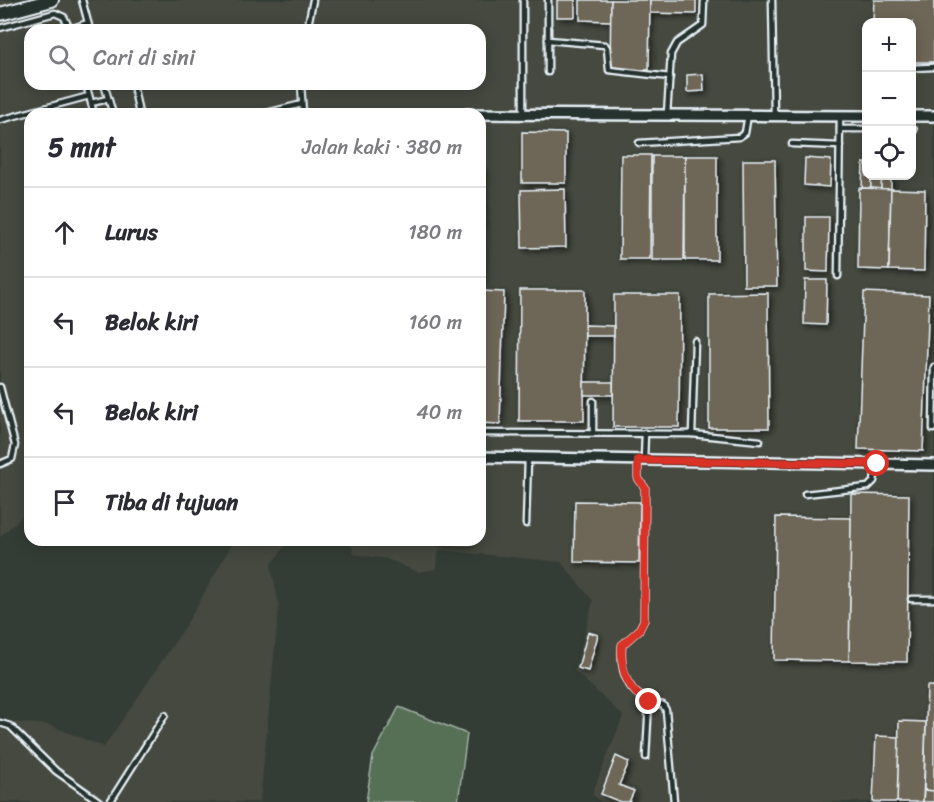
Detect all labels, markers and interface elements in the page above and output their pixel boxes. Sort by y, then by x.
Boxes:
map controls [862,18,916,180]
button: + [862,18,916,72]
search box [24,24,486,90]
text: Cari di sini [93,38,195,77]
icon: search [45,41,78,74]
button: − [862,72,916,126]
text: 5 mnt [48,124,115,170]
button: locate [862,126,916,180]
text: Jalan kaki · 380 m [302,130,462,165]
text: Lurus [105,213,158,252]
text: 180 m [408,215,462,250]
icon: ahead [48,216,81,249]
text: Belok kiri [105,303,198,342]
text: 160 m [409,305,462,340]
icon: left [48,306,81,339]
text: Belok kiri [105,393,198,432]
text: 40 m [416,395,462,430]
icon: left [48,396,81,429]
route start [863,450,889,476]
text: Tiba di tujuan [105,483,238,522]
icon: arrive [48,486,81,519]
route end [635,688,661,714]

